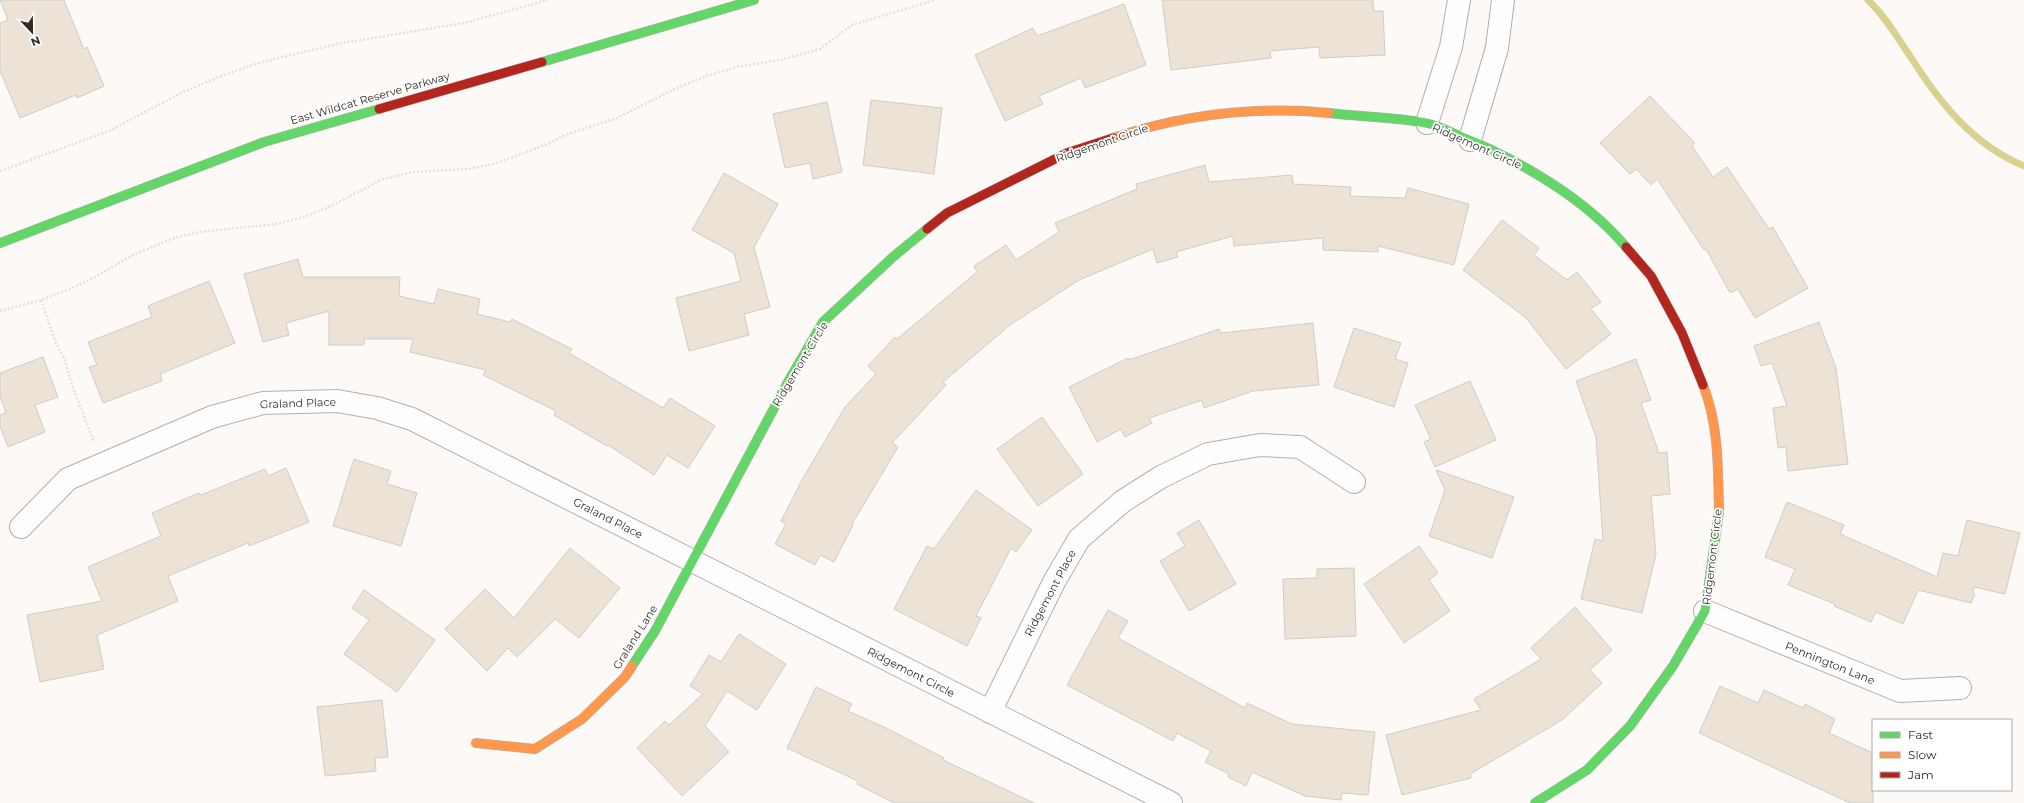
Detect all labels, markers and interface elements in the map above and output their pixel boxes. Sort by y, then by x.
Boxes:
north arrow [12,12,52,52]
text: N [29,33,42,49]
street label: East Wildcat Reserve Parkway [289,69,451,127]
street label: Ridgemont Circle [1430,120,1524,172]
street label: Ridgemont Circle [1054,121,1150,165]
street label: Ridgemont Circle [769,319,831,409]
street label: Graland Place [260,395,337,411]
street label: Graland Place [571,494,645,542]
street label: Ridgemont Circle [1699,508,1725,606]
street label: Ridgemont Place [1021,547,1079,639]
street label: Graland Lane [610,602,661,672]
street label: Pennington Lane [1783,639,1877,688]
street label: Ridgemont Circle [865,644,958,700]
legend [1872,719,2012,791]
text: Fast [1908,727,1933,742]
text: Slow [1908,747,1937,762]
text: Jam [1907,767,1934,782]

